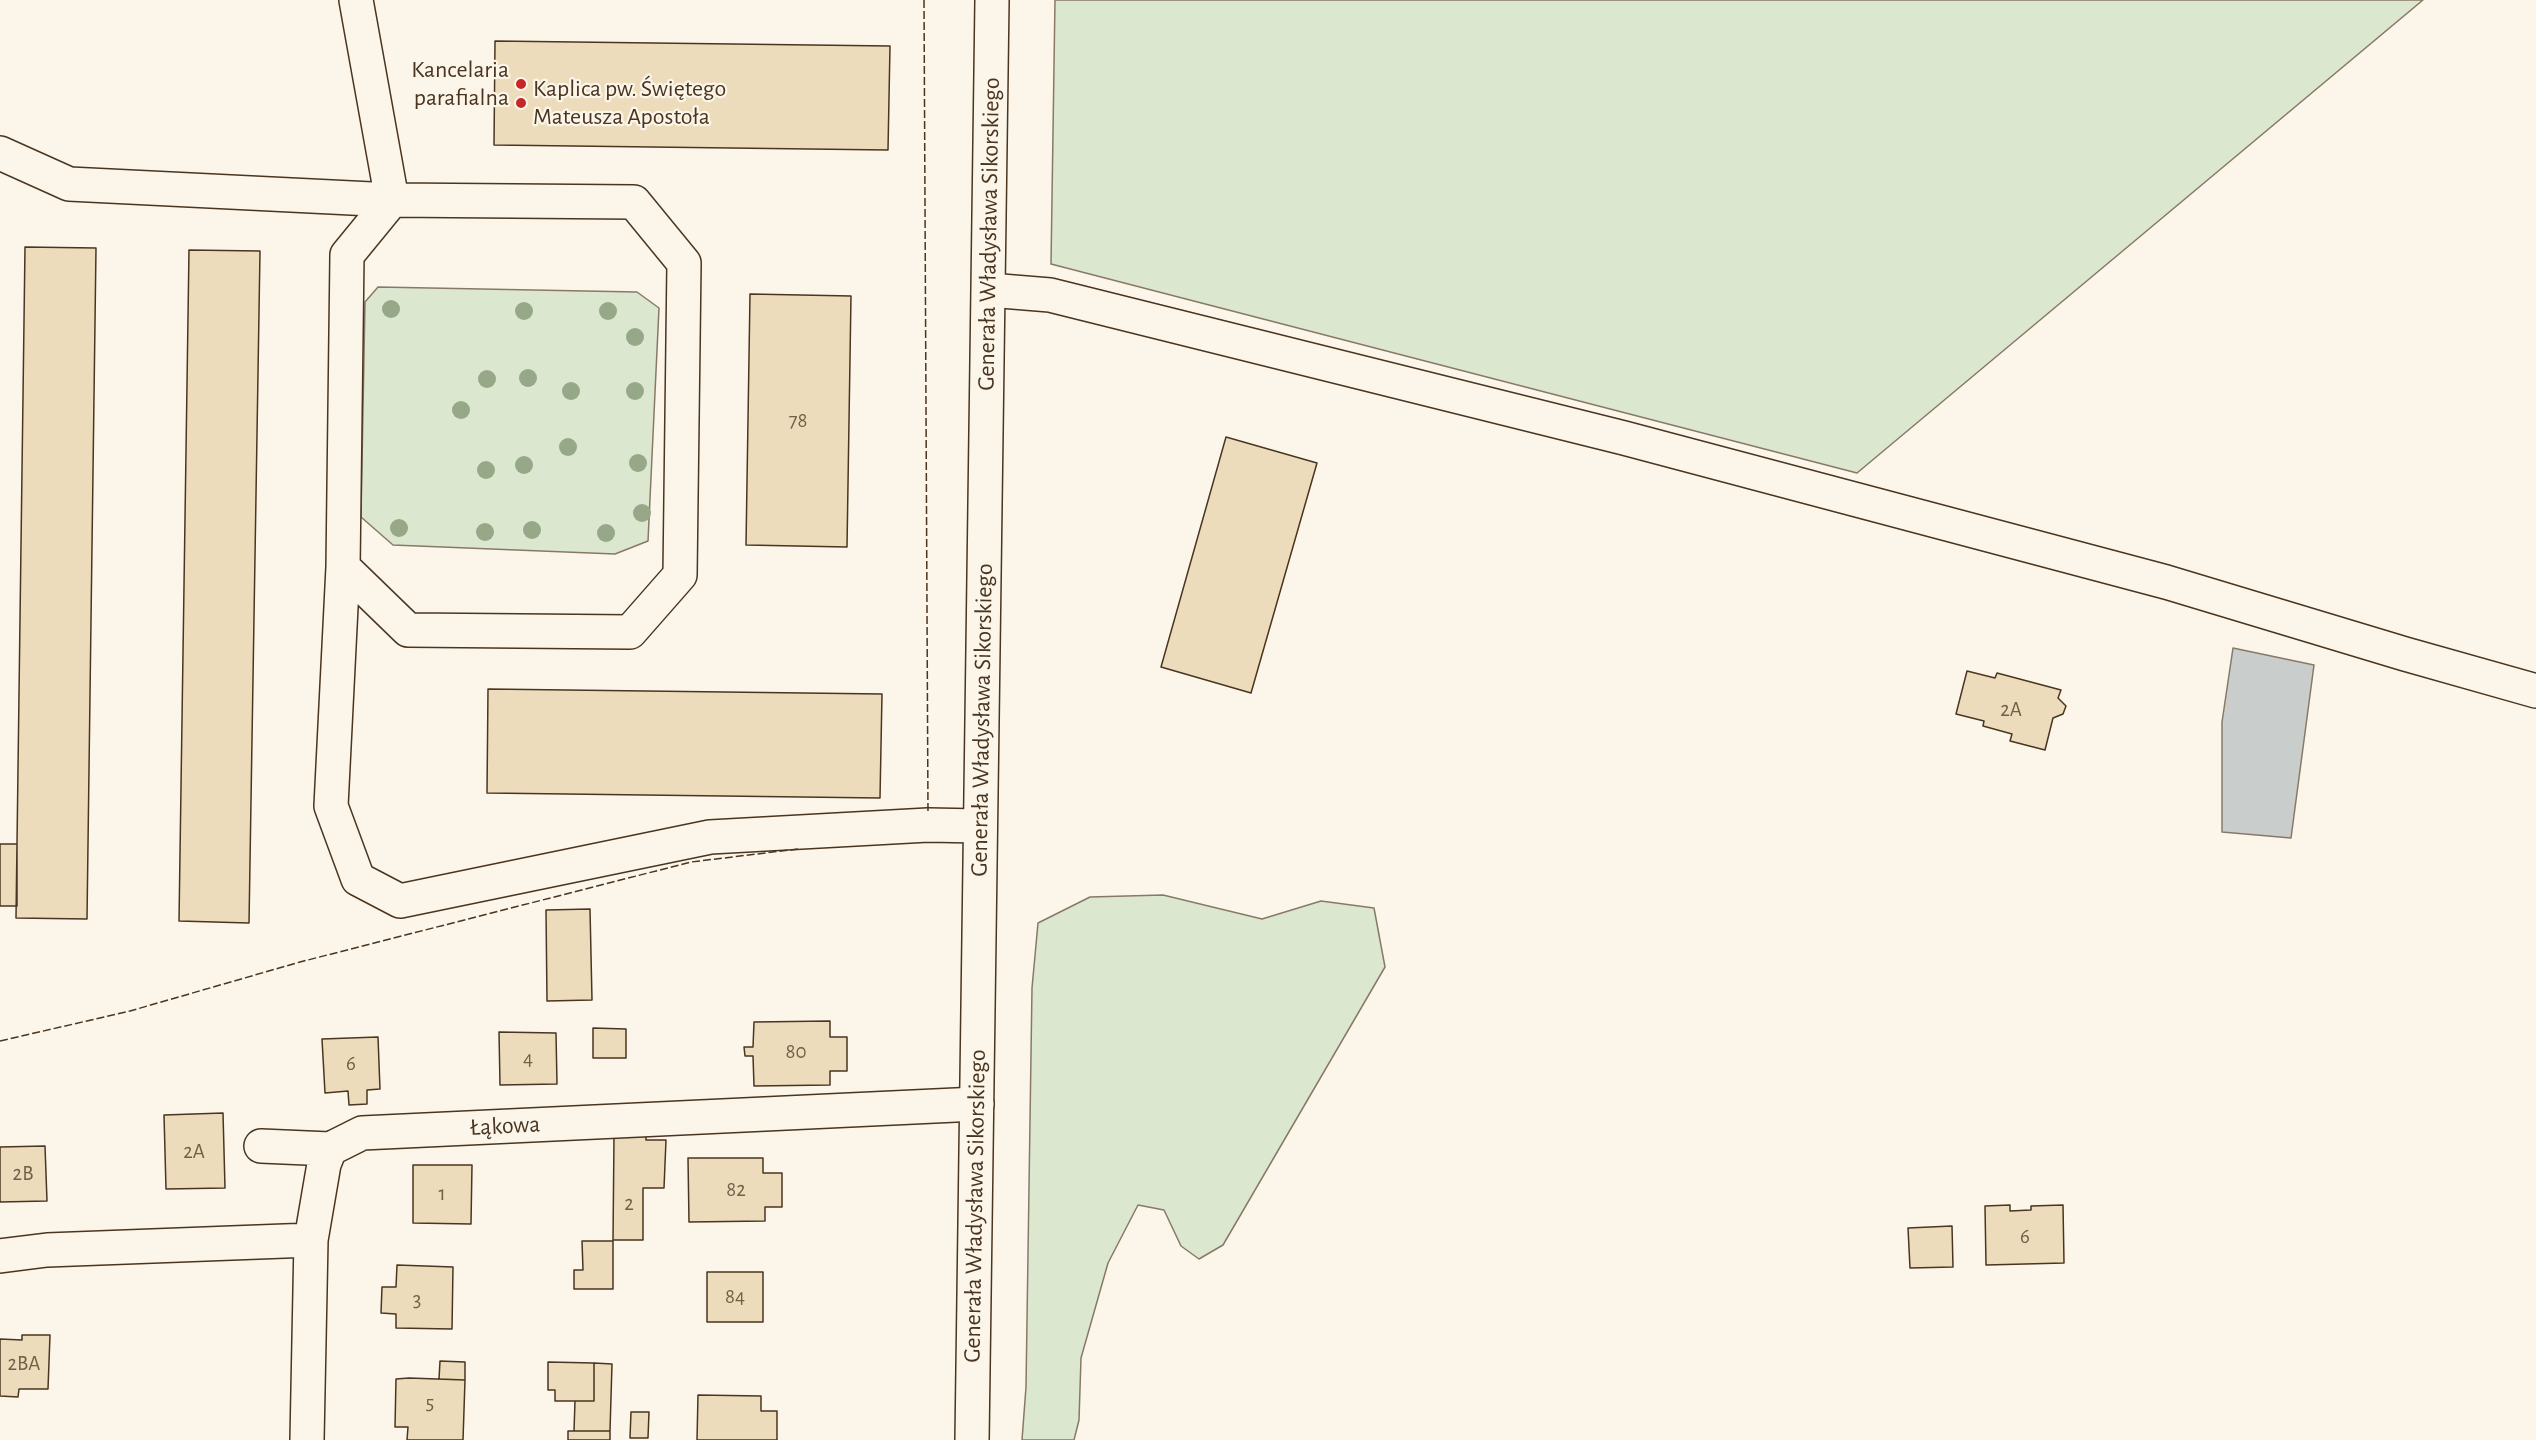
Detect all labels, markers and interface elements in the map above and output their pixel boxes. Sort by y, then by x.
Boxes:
place label: Kancelaria parafialna [411,56,509,112]
place label: Kaplica pw. Świętego Mateusza Apostoła [533,75,726,131]
marker: Kancelaria parafialna [514,77,528,91]
street label: Generała Władysława Sikorskiego [972,77,1006,391]
marker: Kaplica pw. Świętego Mateusza Apostoła [514,96,528,110]
house number: 78 [789,408,807,434]
street label: Generała Władysława Sikorskiego [965,563,999,877]
house number: 2A [2000,697,2022,723]
house number: 80 [785,1039,807,1065]
house number: 4 [523,1046,533,1072]
street label: Generała Władysława Sikorskiego [958,1049,992,1363]
house number: 6 [346,1051,356,1077]
street label: Łąkowa [469,1110,541,1142]
house number: 2A [183,1139,205,1165]
house number: 2B [13,1161,33,1187]
house number: 82 [726,1177,746,1203]
house number: 1 [438,1181,446,1207]
house number: 2 [624,1191,634,1217]
house number: 6 [2020,1224,2030,1250]
house number: 84 [725,1284,745,1310]
house number: 3 [413,1287,421,1313]
house number: 2BA [8,1351,40,1377]
house number: 5 [426,1390,434,1416]

